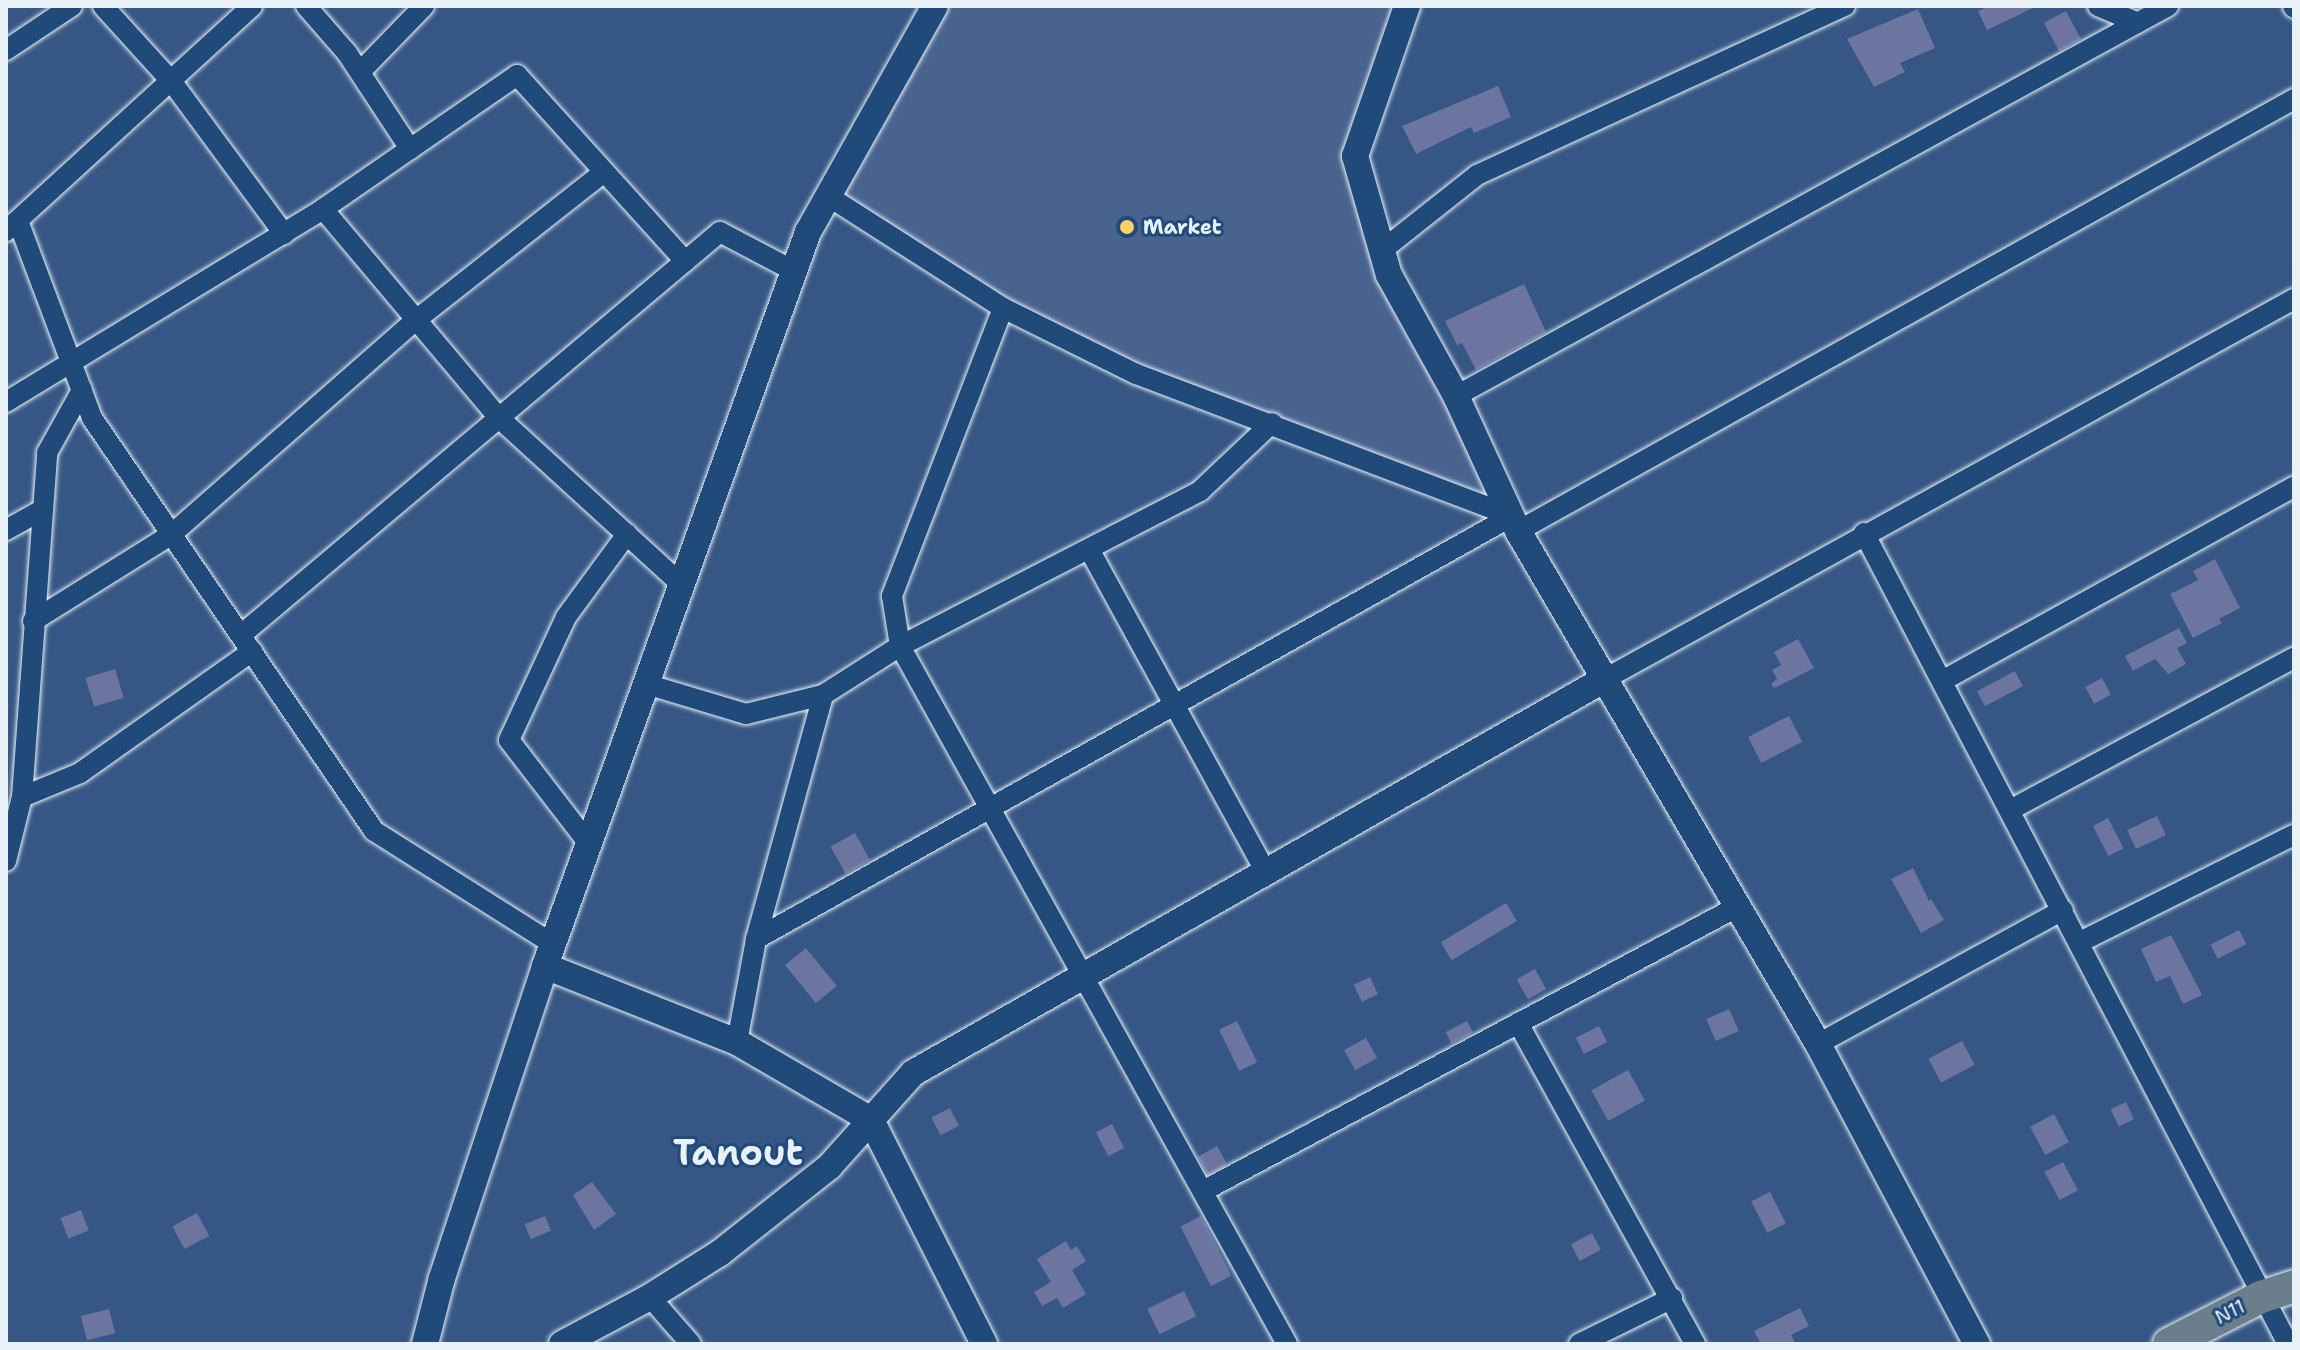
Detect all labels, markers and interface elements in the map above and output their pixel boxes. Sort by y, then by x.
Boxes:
place label: Market [1143,215,1222,239]
marker: Market [1118,218,1136,236]
district label: Tanout [673,1131,803,1175]
street label: N11 [2211,1294,2249,1330]

